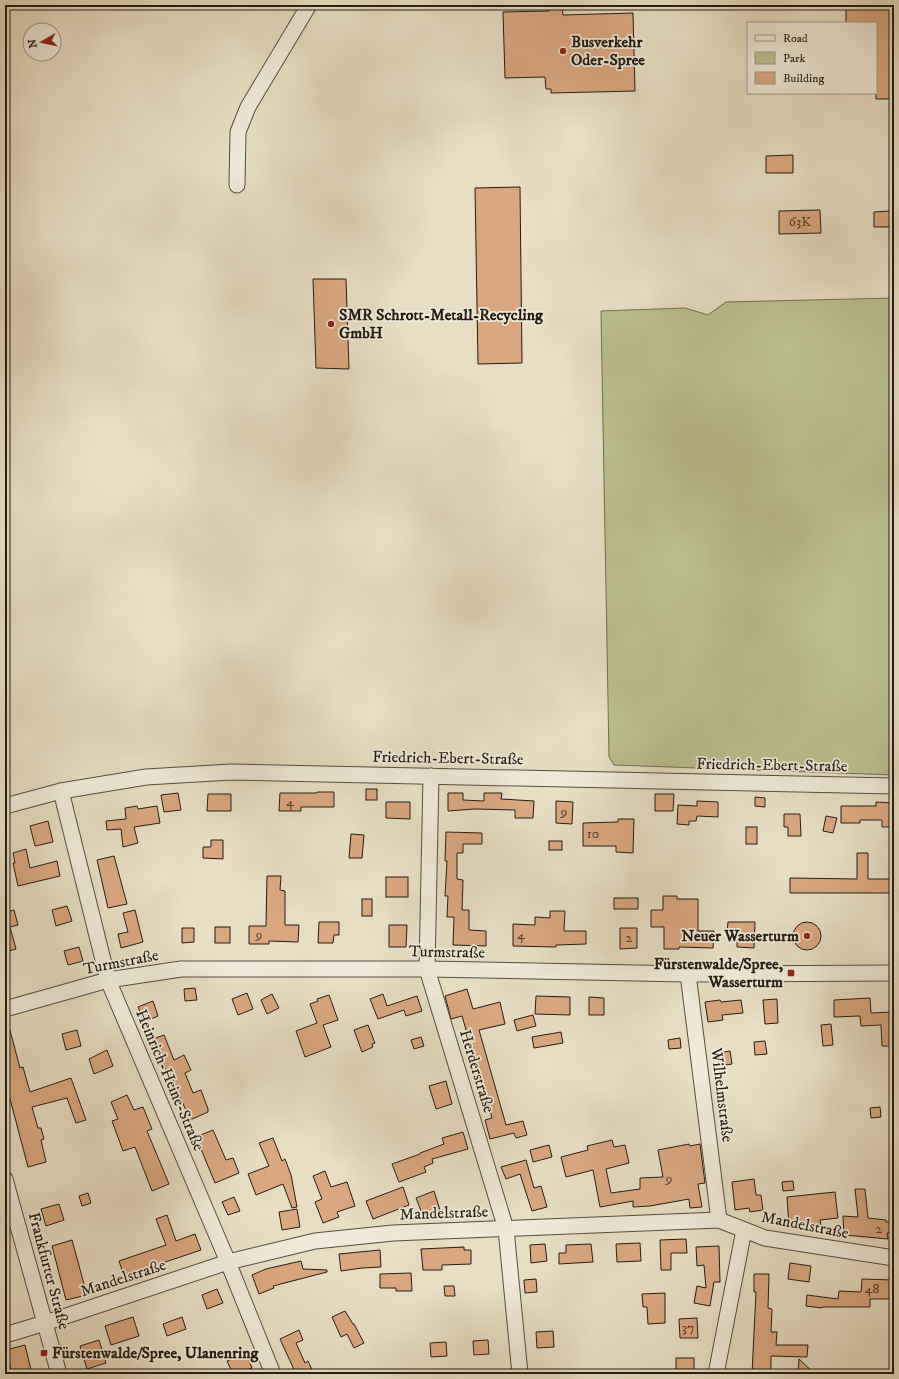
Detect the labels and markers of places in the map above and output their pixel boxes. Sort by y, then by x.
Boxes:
place label: Busverkehr Oder-Spree [571,32,645,70]
marker: Busverkehr Oder-Spree [558,46,568,56]
place label: SMR Schrott-Metall-Recycling GmbH [339,305,544,343]
marker: SMR Schrott-Metall-Recycling GmbH [326,319,336,329]
place label: Neuer Wasserturm [681,926,799,946]
marker: Neuer Wasserturm [802,931,812,941]
place label: Fürstenwalde/Spree, Wasserturm [654,954,784,992]
marker: Fürstenwalde/Spree, Wasserturm [786,968,796,978]
place label: Fürstenwalde/Spree, Ulanenring [52,1343,259,1363]
marker: Fürstenwalde/Spree, Ulanenring [39,1348,49,1358]

